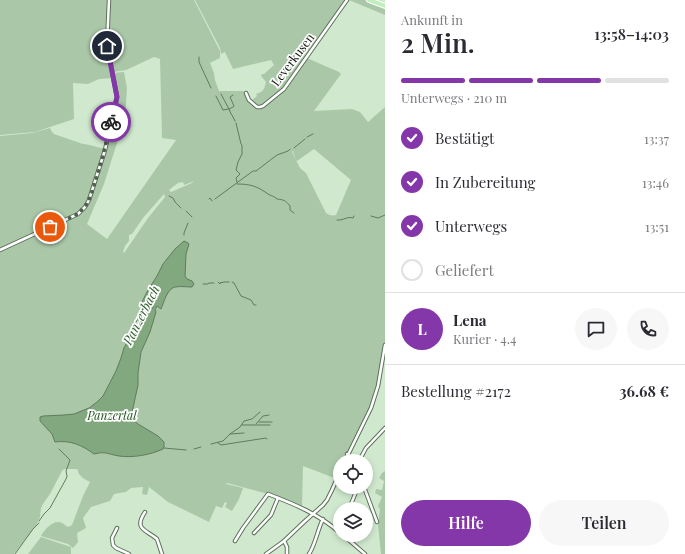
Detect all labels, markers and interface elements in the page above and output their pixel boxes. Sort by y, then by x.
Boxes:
text: Ankunft in [401,11,463,28]
text: 13:58–14:03 [594,24,669,44]
text: 2 Min. [401,25,475,60]
pin [90,29,124,63]
street label: Leverkusen [267,30,317,89]
icon: home [96,35,118,57]
text: Unterwegs · 210 m [401,89,507,106]
courier [91,102,131,142]
icon: bike [100,111,122,133]
icon: check [401,127,423,149]
text: Bestätigt [435,128,494,148]
text: 13:37 [644,130,669,147]
icon: check [401,171,423,193]
text: In Zubereitung [435,172,535,192]
text: 13:46 [642,174,669,191]
pin [33,210,67,244]
icon: check [401,215,423,237]
icon: bag [39,216,61,238]
text: Unterwegs [435,216,507,236]
text: 13:51 [645,218,669,235]
text: Geliefert [435,260,494,280]
water label: Panzerbach [118,282,163,348]
button: chat [575,308,617,350]
button: phone [627,308,669,350]
text: Lena [453,310,487,330]
text: L [417,319,427,339]
text: Kurier · 4.4 [453,330,517,347]
text: Bestellung #2172 [401,381,511,401]
text: 36.68 € [619,381,669,401]
park label: Panzertal [86,407,137,423]
map controls [333,454,373,542]
button: locate [333,454,373,494]
button: Hilfe [401,500,531,546]
button: Teilen [539,500,669,546]
button: layers [333,502,373,542]

